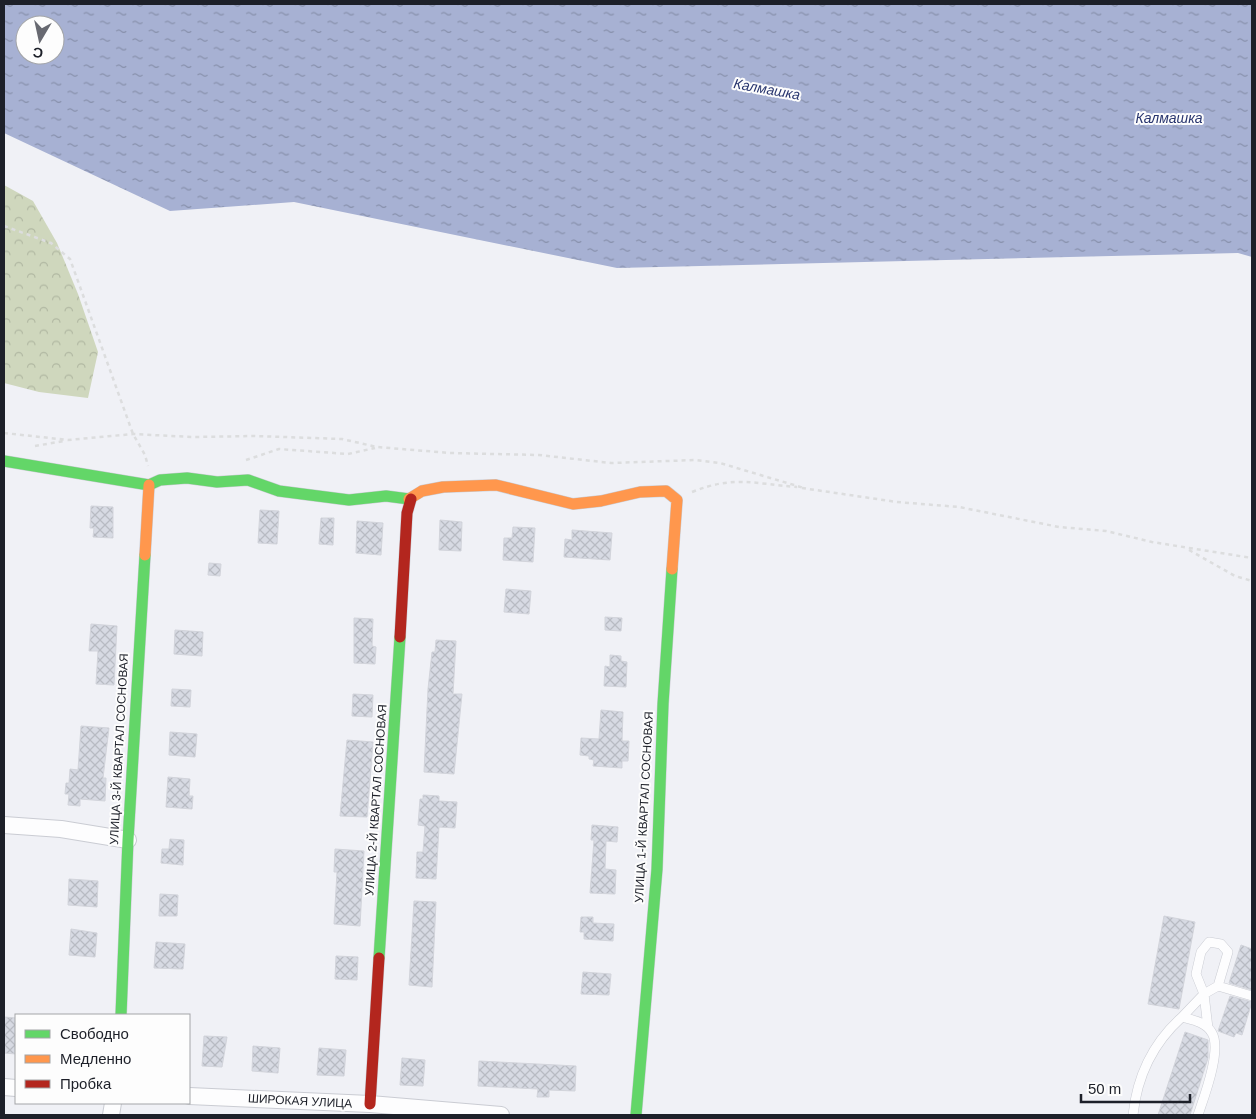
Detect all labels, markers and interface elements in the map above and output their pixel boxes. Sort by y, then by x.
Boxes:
north arrow [15,15,65,65]
text: С [32,44,44,62]
water label: Калмашка [733,75,802,103]
water label: Калмашка [1135,110,1203,126]
street label: УЛИЦА 3-Й КВАРТАЛ СОСНОВАЯ [106,653,131,845]
street label: УЛИЦА 2-Й КВАРТАЛ СОСНОВАЯ [361,704,390,896]
street label: УЛИЦА 1-Й КВАРТАЛ СОСНОВАЯ [631,711,656,903]
legend [15,1014,190,1104]
text: Свободно [60,1025,129,1042]
text: Медленно [60,1050,131,1067]
scale bar [1081,1072,1190,1104]
text: Пробка [60,1075,112,1092]
text: 50 m [1088,1080,1121,1097]
street label: ШИРОКАЯ УЛИЦА [248,1091,352,1111]

